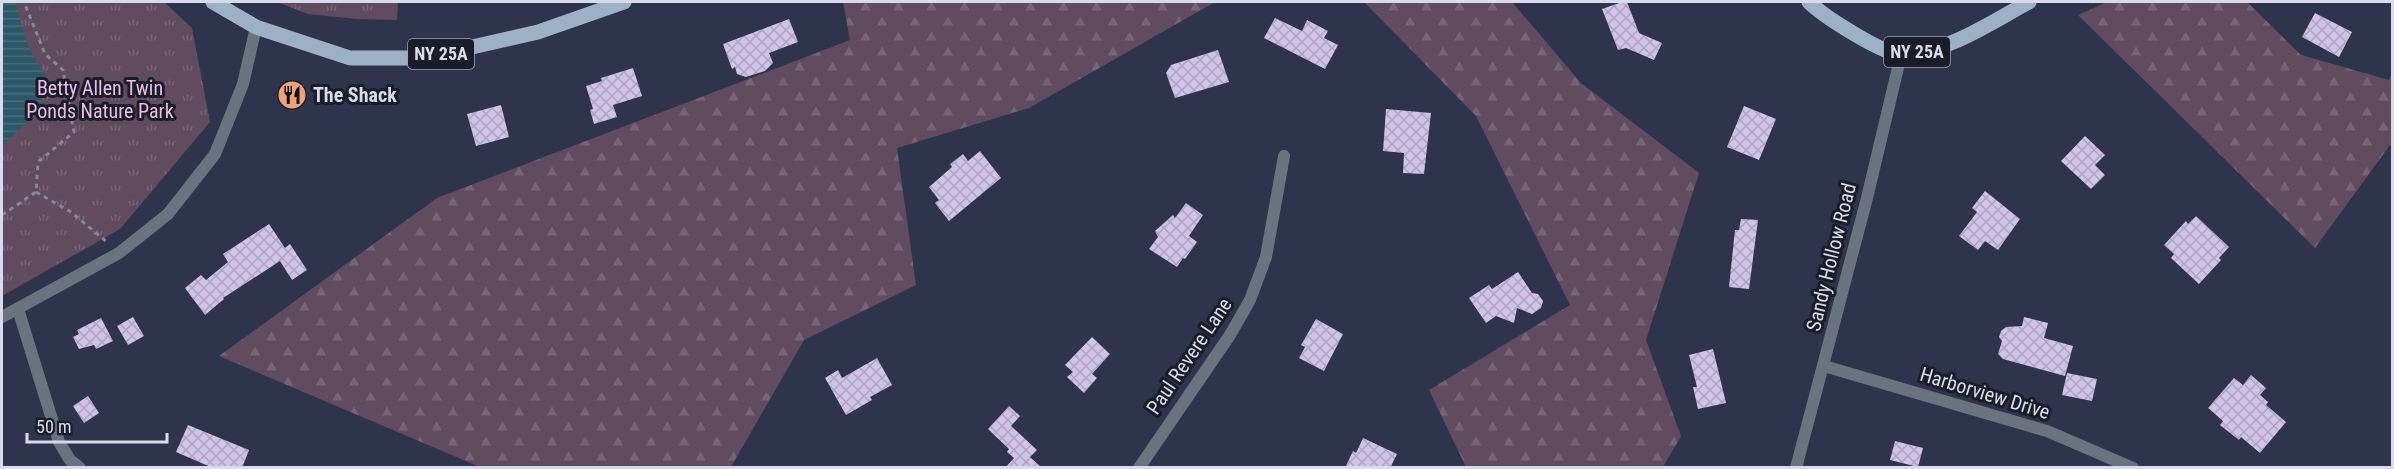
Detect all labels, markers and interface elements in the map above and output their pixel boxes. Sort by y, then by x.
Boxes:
road number: NY 25A [1884,37,1950,67]
road number: NY 25A [408,39,474,69]
park label: Betty Allen Twin Ponds Nature Park [26,76,174,123]
restaurant icon: The Shack [276,79,308,111]
place label: The Shack [313,83,397,107]
street label: Sandy Hollow Road [1801,180,1861,334]
street label: Paul Revere Lane [1141,293,1237,419]
street label: Harborview Drive [1917,362,2053,424]
scale bar [27,406,166,444]
text: 50 m [36,416,71,437]

